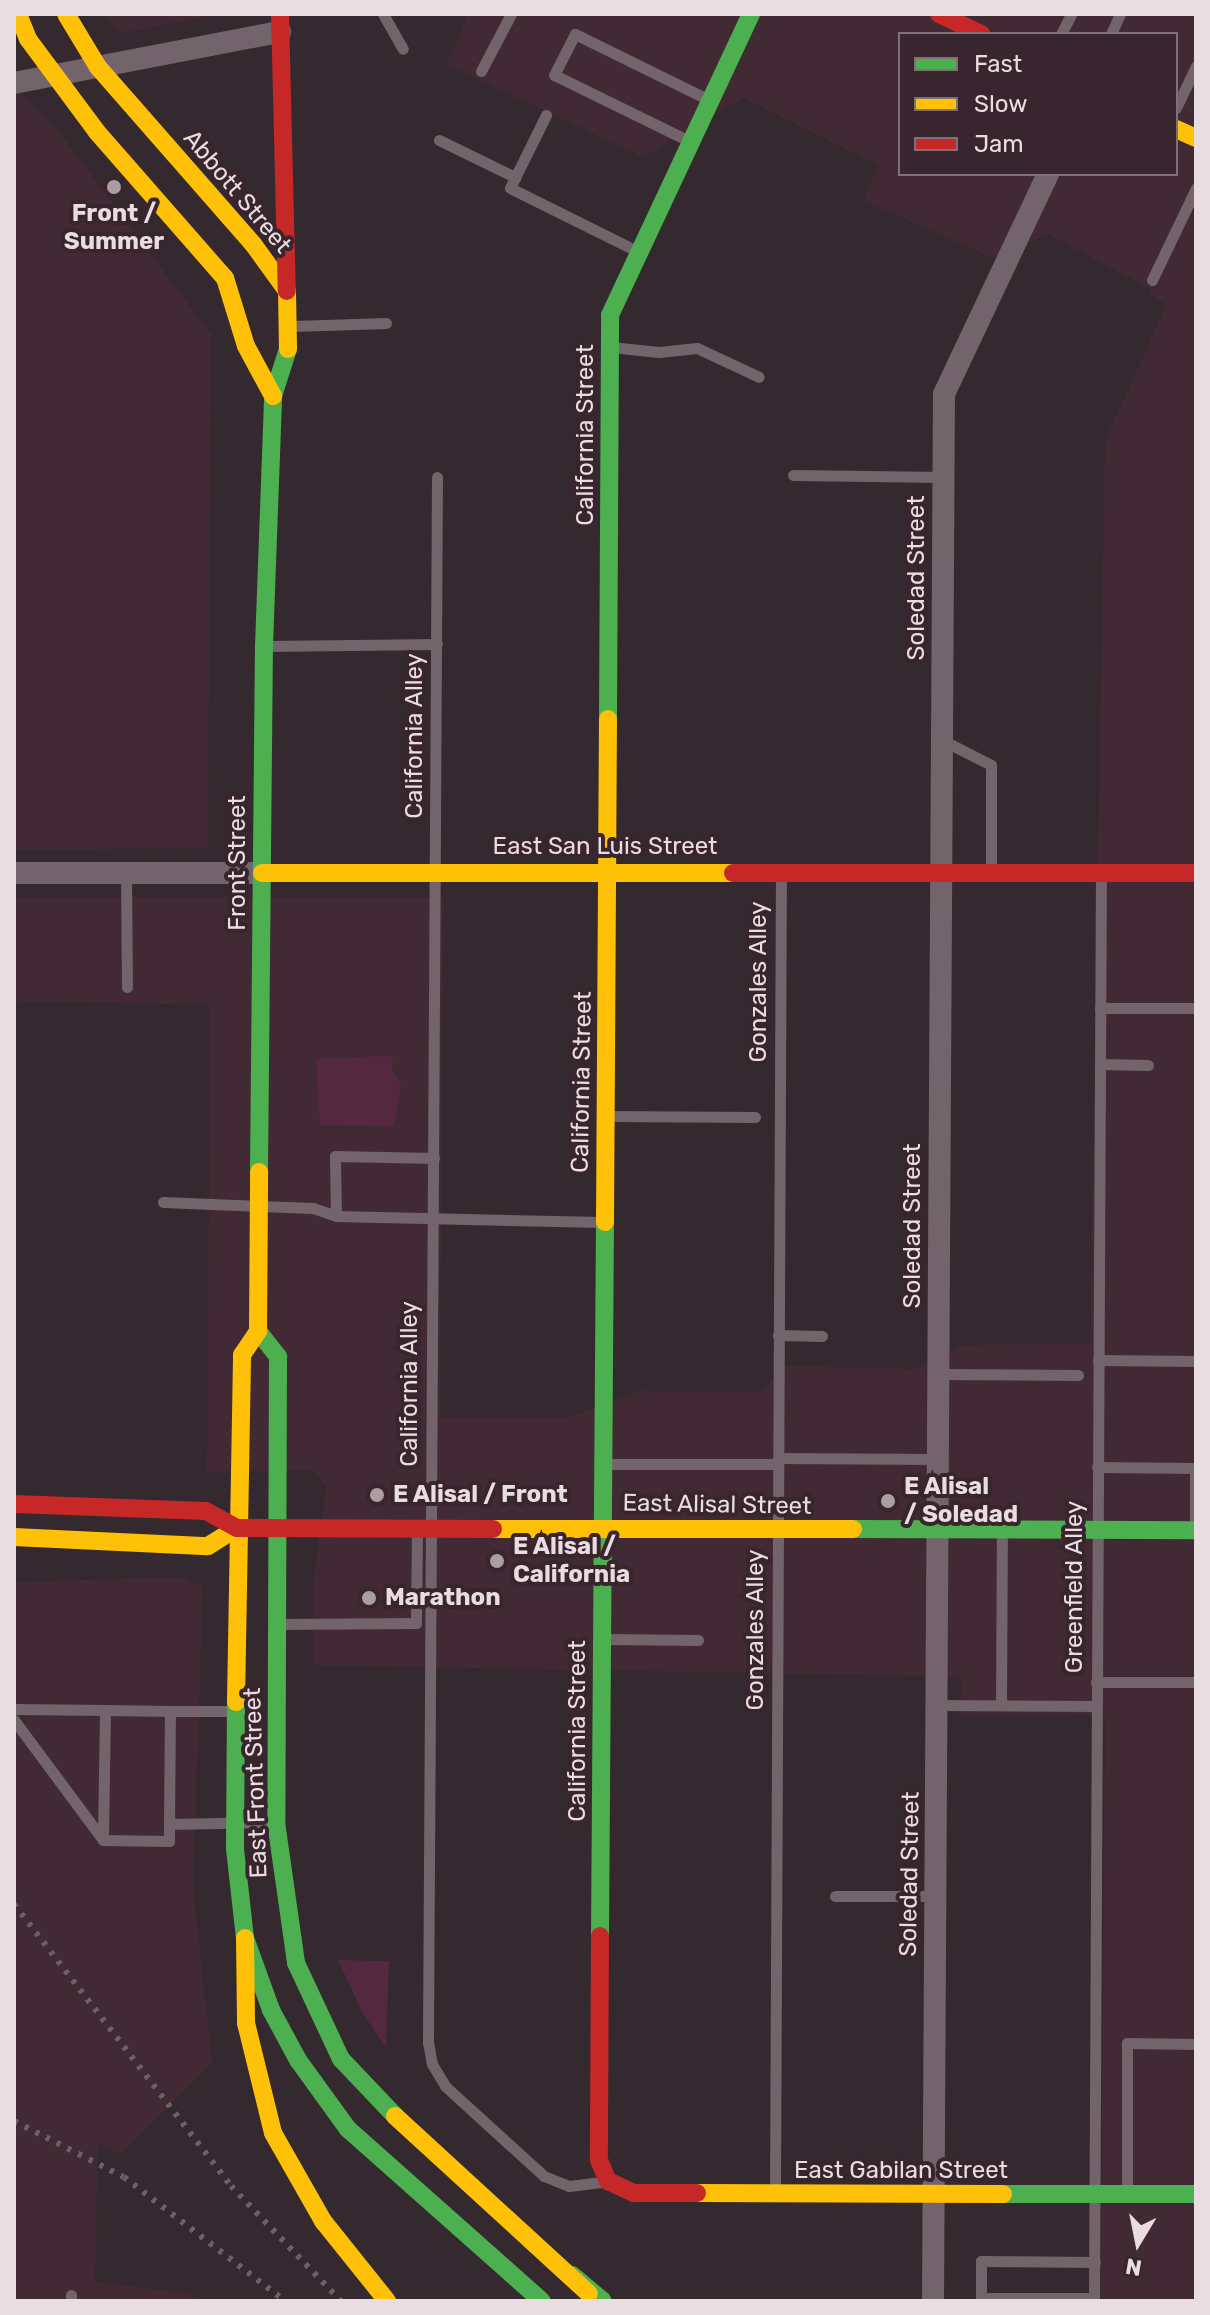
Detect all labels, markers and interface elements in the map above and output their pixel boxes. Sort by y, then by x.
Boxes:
legend [898,32,1178,176]
text: Fast [974,50,1022,78]
text: Slow [974,90,1027,118]
street label: Abbott Street [177,124,297,260]
text: Jam [974,130,1024,158]
marker: Front / Summer [105,178,123,196]
place label: Front / Summer [64,200,164,256]
street label: California Street [572,344,600,526]
street label: Soledad Street [903,495,931,661]
street label: California Alley [401,653,429,819]
street label: Front Street [224,795,252,931]
street label: East San Luis Street [493,833,717,861]
street label: Gonzales Alley [745,901,773,1063]
street label: California Street [566,991,598,1173]
street label: Soledad Street [899,1143,927,1309]
street label: California Alley [396,1301,424,1467]
place label: E Alisal / Soledad [904,1473,1018,1529]
place label: E Alisal / Front [393,1481,568,1509]
marker: E Alisal / Front [368,1486,386,1504]
street label: East Alisal Street [622,1489,812,1521]
marker: E Alisal / Soledad [879,1492,897,1510]
street label: Greenfield Alley [1061,1500,1089,1674]
place label: E Alisal / California [513,1533,630,1589]
street label: Gonzales Alley [742,1549,770,1711]
marker: E Alisal / California [488,1552,506,1570]
place label: Marathon [385,1584,501,1612]
marker: Marathon [360,1589,378,1607]
street label: California Street [564,1640,592,1822]
street label: East Front Street [238,1687,274,1879]
street label: Soledad Street [894,1791,926,1957]
street label: East Gabilan Street [794,2157,1008,2185]
north arrow [1098,2203,1178,2283]
text: N [1124,2252,1144,2282]

